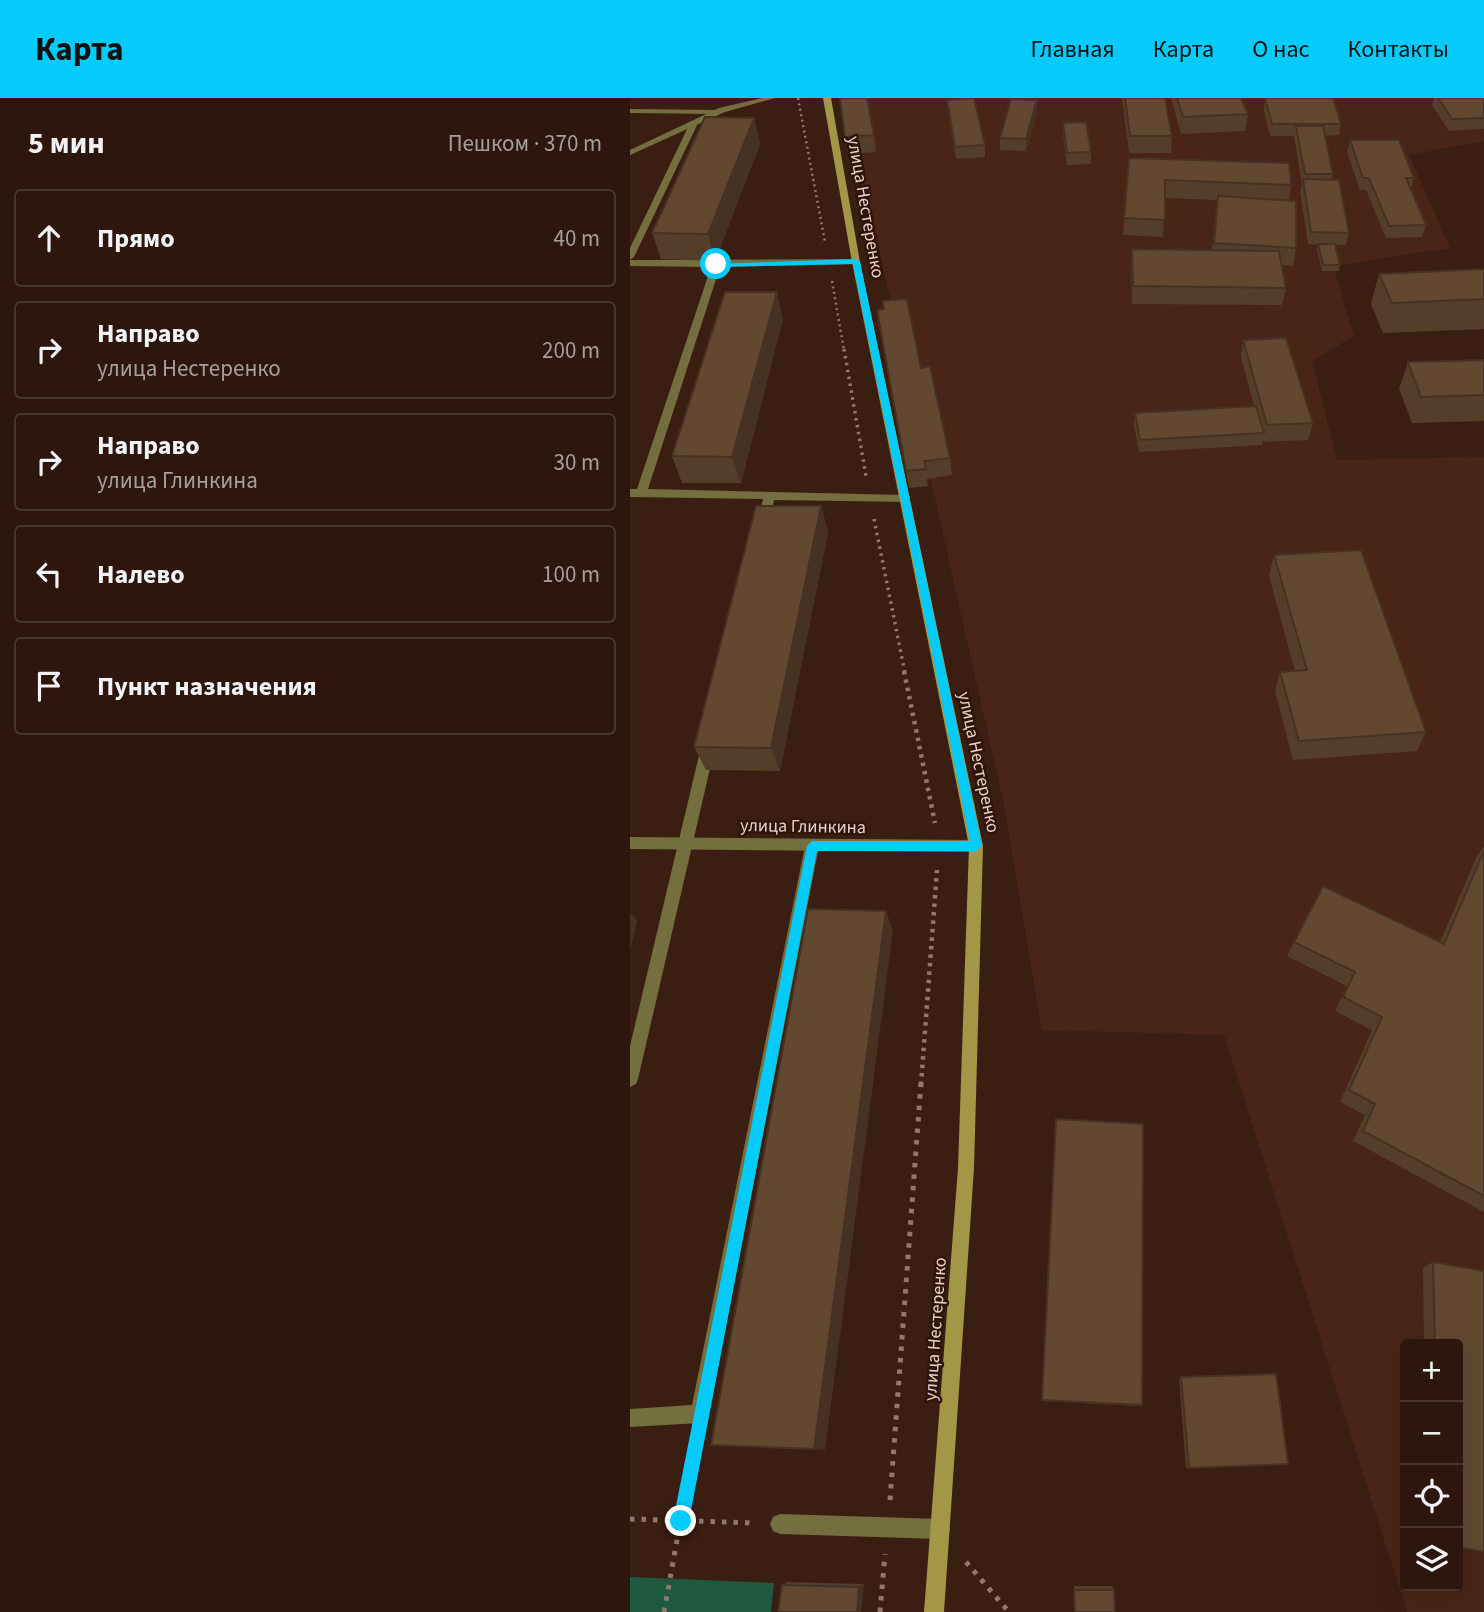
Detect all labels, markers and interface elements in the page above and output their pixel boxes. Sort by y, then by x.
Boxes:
text: Карта [35,26,124,73]
text: Главная [1030,32,1115,67]
text: Карта [1153,32,1214,67]
text: О нас [1252,32,1309,67]
text: Контакты [1347,32,1449,67]
text: 5 мин [28,122,105,165]
text: Пешком · 370 m [448,127,602,160]
street label: улица Нестеренко [841,134,890,280]
icon: ahead [30,219,68,257]
text: Прямо [97,220,175,257]
text: 40 m [553,222,600,255]
route start [700,248,731,279]
text: Направо [97,315,200,352]
icon: right [30,331,68,369]
text: 200 m [542,334,600,367]
text: улица Нестеренко [97,352,281,385]
text: Направо [97,427,200,464]
icon: right [30,443,68,481]
text: 30 m [553,446,600,479]
text: улица Глинкина [97,464,258,497]
icon: left [30,555,68,593]
text: Налево [97,556,185,593]
text: 100 m [542,558,600,591]
icon: arrive [30,667,68,705]
text: Пункт назначения [97,668,317,705]
street label: улица Нестеренко [951,689,1006,835]
street label: улица Глинкина [740,813,866,840]
street label: улица Нестеренко [918,1256,953,1402]
map controls [1400,1339,1463,1591]
button: + [1400,1339,1463,1402]
button: − [1400,1402,1463,1465]
button: locate [1400,1465,1463,1528]
route end [665,1505,696,1536]
button: layers [1400,1528,1463,1591]

